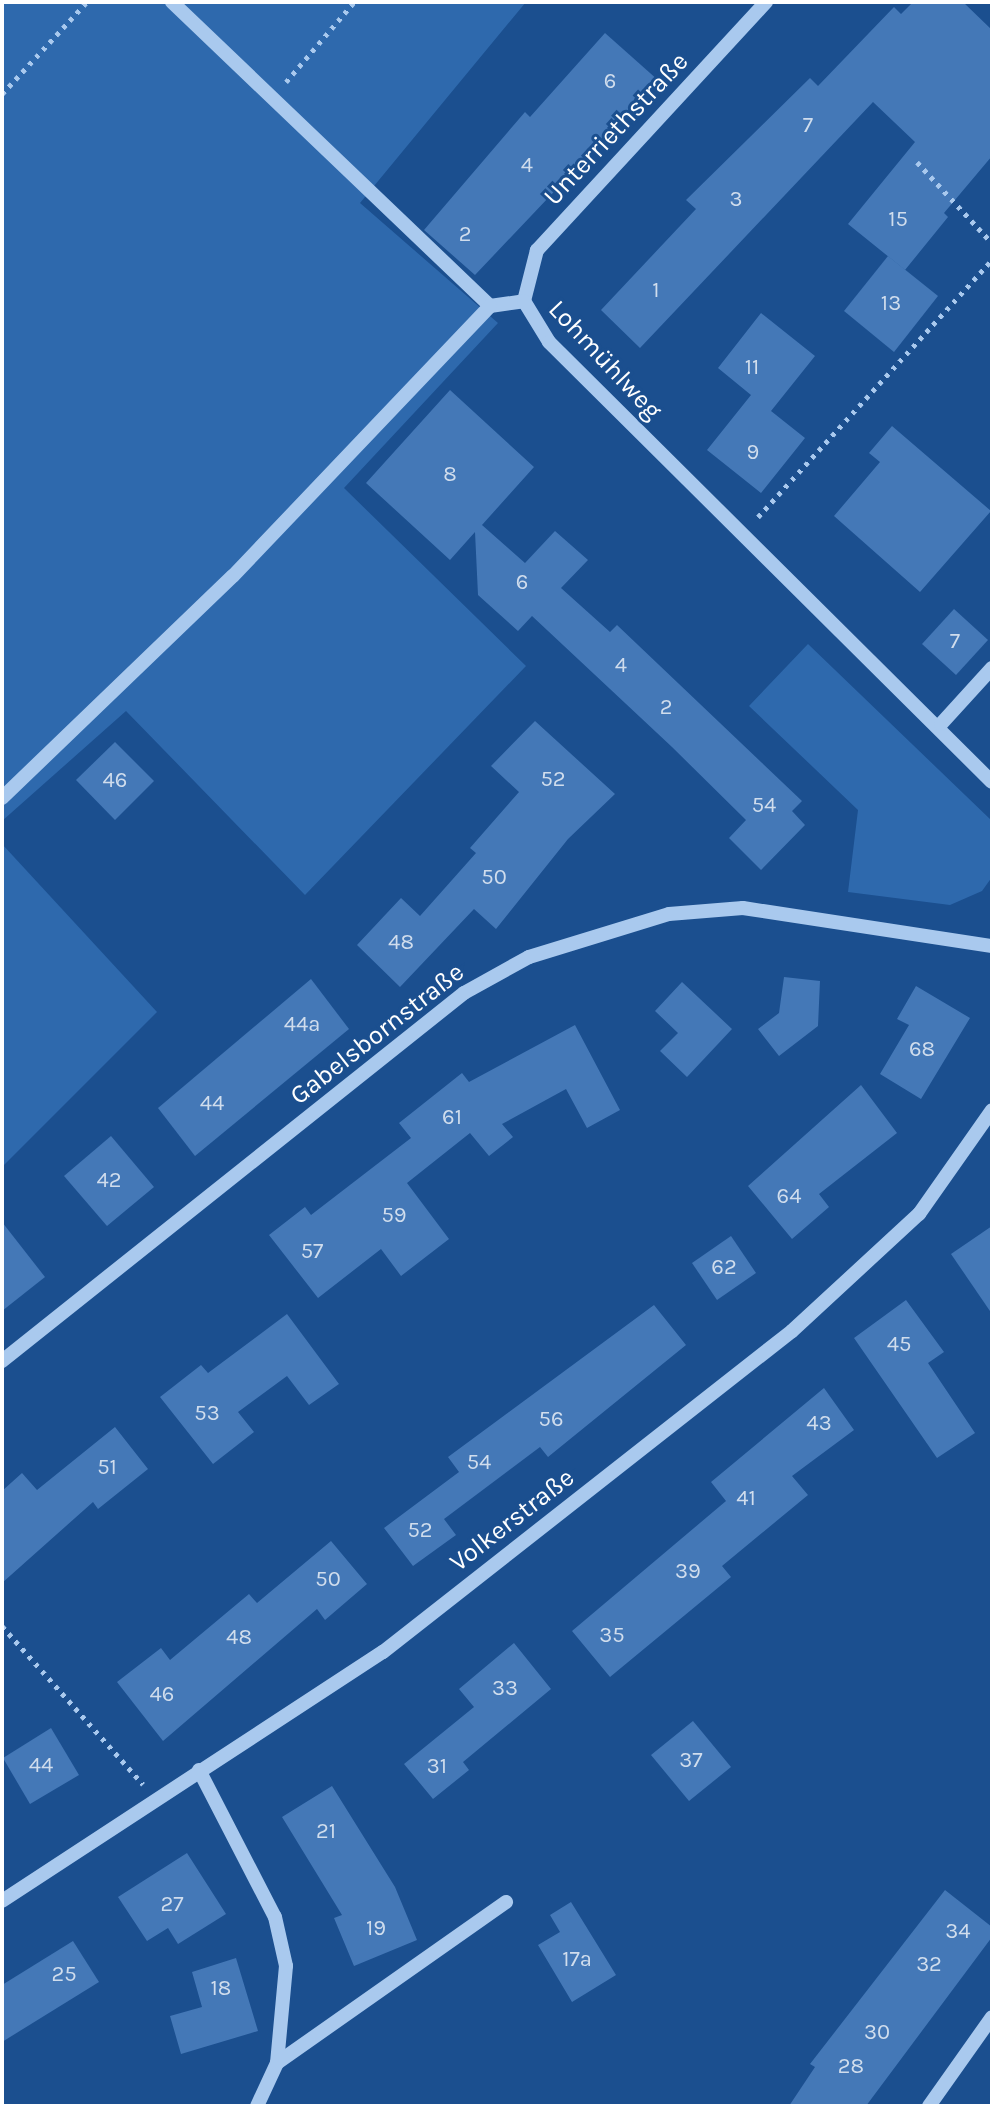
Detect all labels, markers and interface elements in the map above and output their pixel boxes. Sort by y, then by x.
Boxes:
street label: Unterriethstraße [537,46,695,212]
house number: 6 [604,69,616,95]
house number: 7 [803,113,813,139]
house number: 4 [521,153,533,179]
house number: 3 [730,187,742,213]
house number: 15 [888,207,908,233]
house number: 2 [459,222,471,248]
house number: 1 [652,278,660,304]
house number: 13 [881,291,901,317]
street label: Lohmühlweg [542,294,668,426]
house number: 11 [745,355,759,381]
house number: 9 [747,440,759,466]
house number: 8 [443,462,457,488]
house number: 6 [516,570,528,596]
house number: 7 [950,629,960,655]
house number: 4 [615,653,627,679]
house number: 2 [660,695,672,721]
house number: 52 [540,767,566,793]
house number: 46 [103,768,127,794]
house number: 54 [752,793,776,819]
house number: 50 [481,865,507,891]
house number: 48 [388,930,414,956]
street label: Gabelsbornstraße [284,956,470,1112]
house number: 44a [284,1012,320,1038]
house number: 68 [909,1037,935,1063]
house number: 44 [200,1091,224,1117]
house number: 61 [442,1105,462,1131]
house number: 42 [96,1168,122,1194]
house number: 64 [777,1184,801,1210]
house number: 59 [381,1203,407,1229]
house number: 57 [301,1239,323,1265]
house number: 62 [711,1255,737,1281]
house number: 45 [887,1332,911,1358]
house number: 53 [194,1401,220,1427]
house number: 56 [538,1407,564,1433]
house number: 43 [806,1411,832,1437]
house number: 54 [467,1450,491,1476]
house number: 51 [97,1455,117,1481]
street label: Volkerstraße [444,1462,580,1578]
house number: 41 [736,1486,756,1512]
house number: 52 [407,1518,433,1544]
house number: 39 [675,1559,701,1585]
house number: 50 [315,1567,341,1593]
house number: 35 [599,1623,625,1649]
house number: 48 [226,1625,252,1651]
house number: 33 [492,1676,518,1702]
house number: 46 [150,1682,174,1708]
house number: 37 [679,1748,703,1774]
house number: 44 [29,1753,53,1779]
house number: 31 [427,1754,447,1780]
house number: 21 [316,1819,336,1845]
house number: 27 [160,1892,184,1918]
house number: 19 [366,1916,386,1942]
house number: 34 [945,1919,971,1945]
house number: 17a [562,1947,592,1973]
house number: 32 [916,1952,942,1978]
house number: 25 [51,1962,77,1988]
house number: 18 [211,1976,231,2002]
house number: 30 [864,2020,890,2046]
house number: 28 [838,2054,864,2080]

